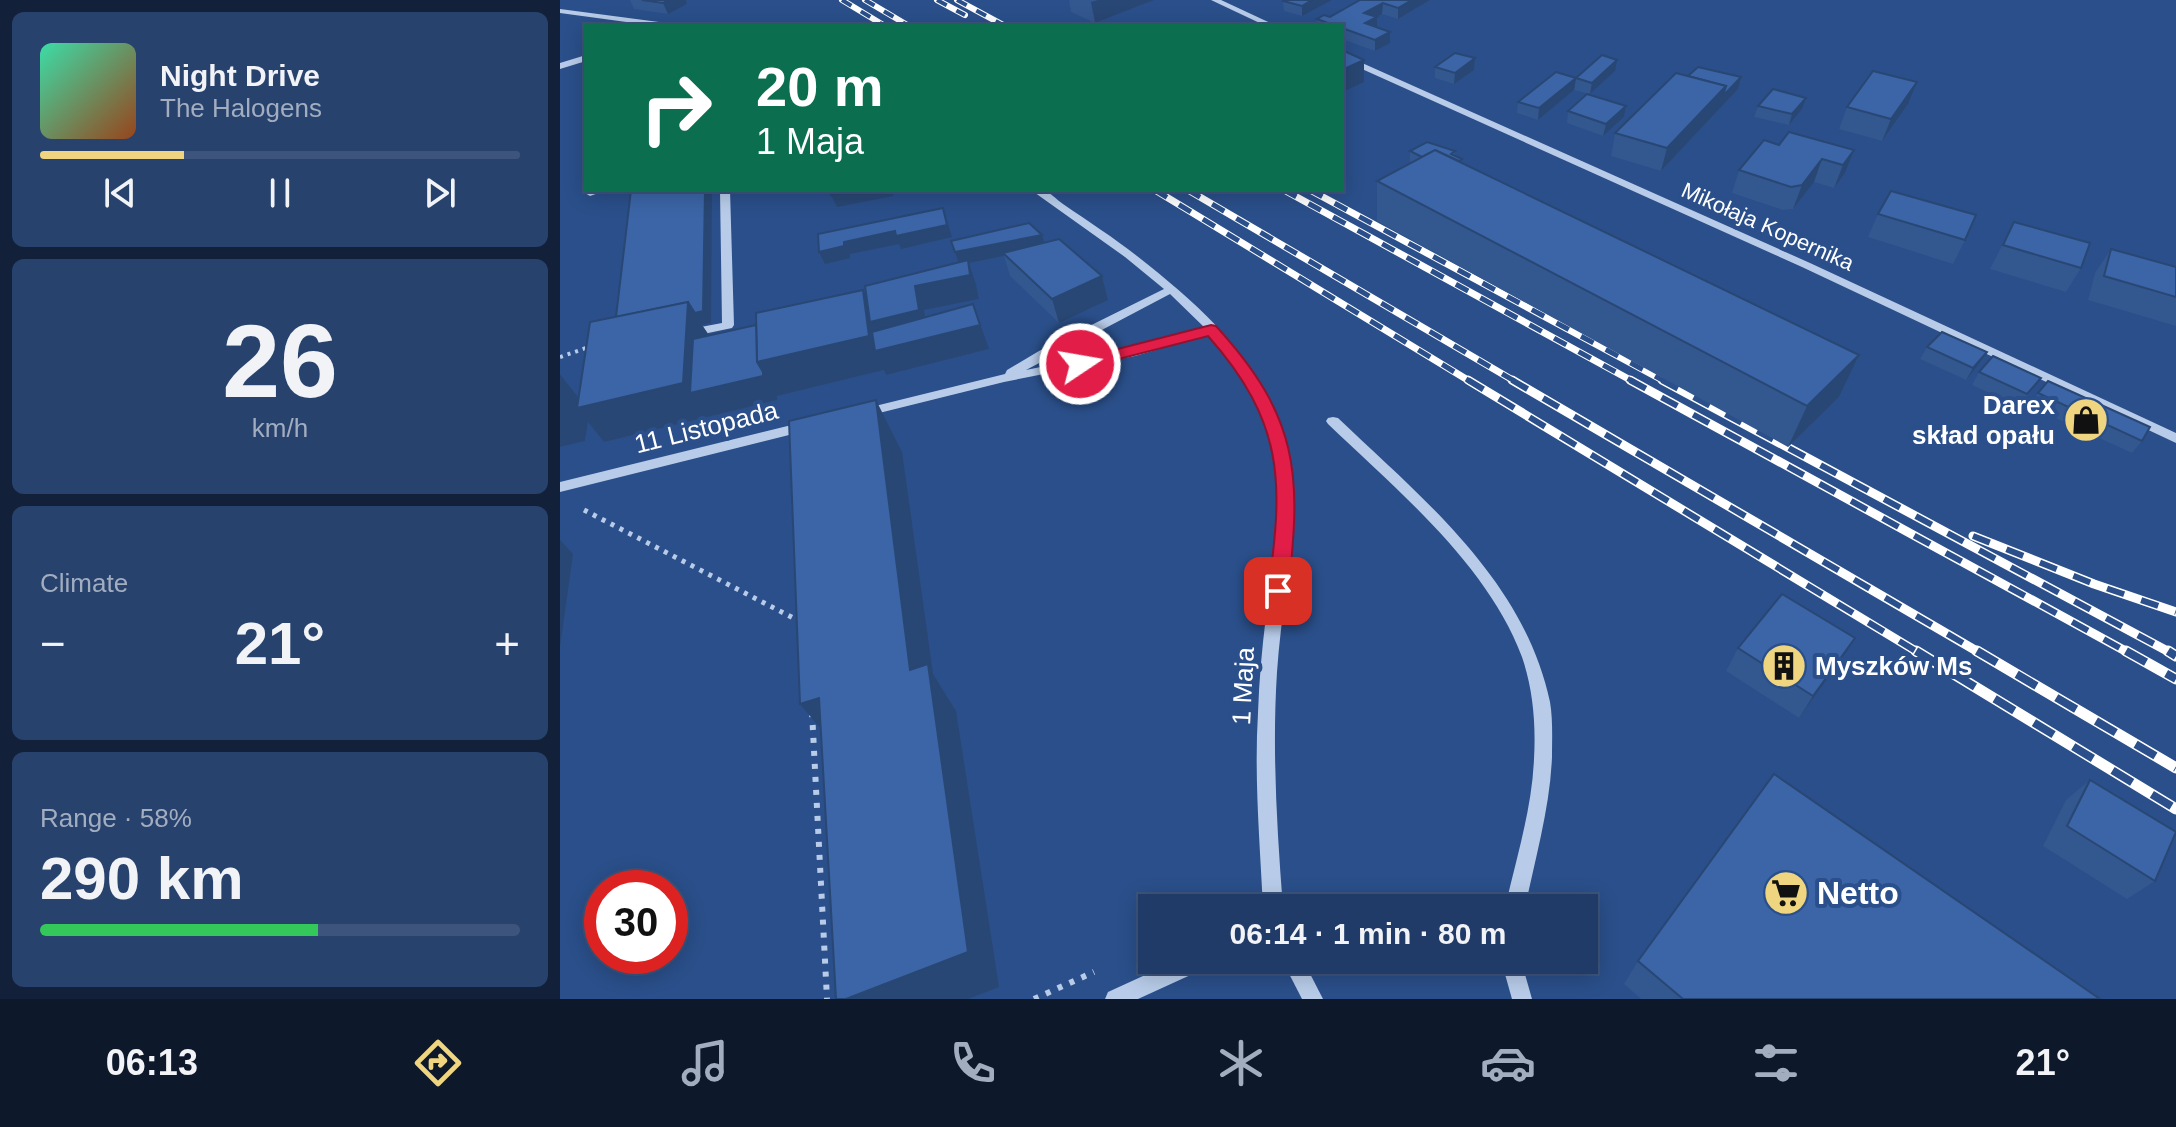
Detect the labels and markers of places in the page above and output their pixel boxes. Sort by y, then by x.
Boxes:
place label: Darex skład opału [1912,390,2056,450]
shop icon: Darex skład opału [2062,396,2110,444]
pin [1244,557,1312,625]
building icon: Myszków Ms [1760,642,1808,690]
place label: Myszków Ms [1815,651,1973,681]
supermarket icon: Netto [1762,869,1810,917]
place label: Netto [1817,875,1899,911]

